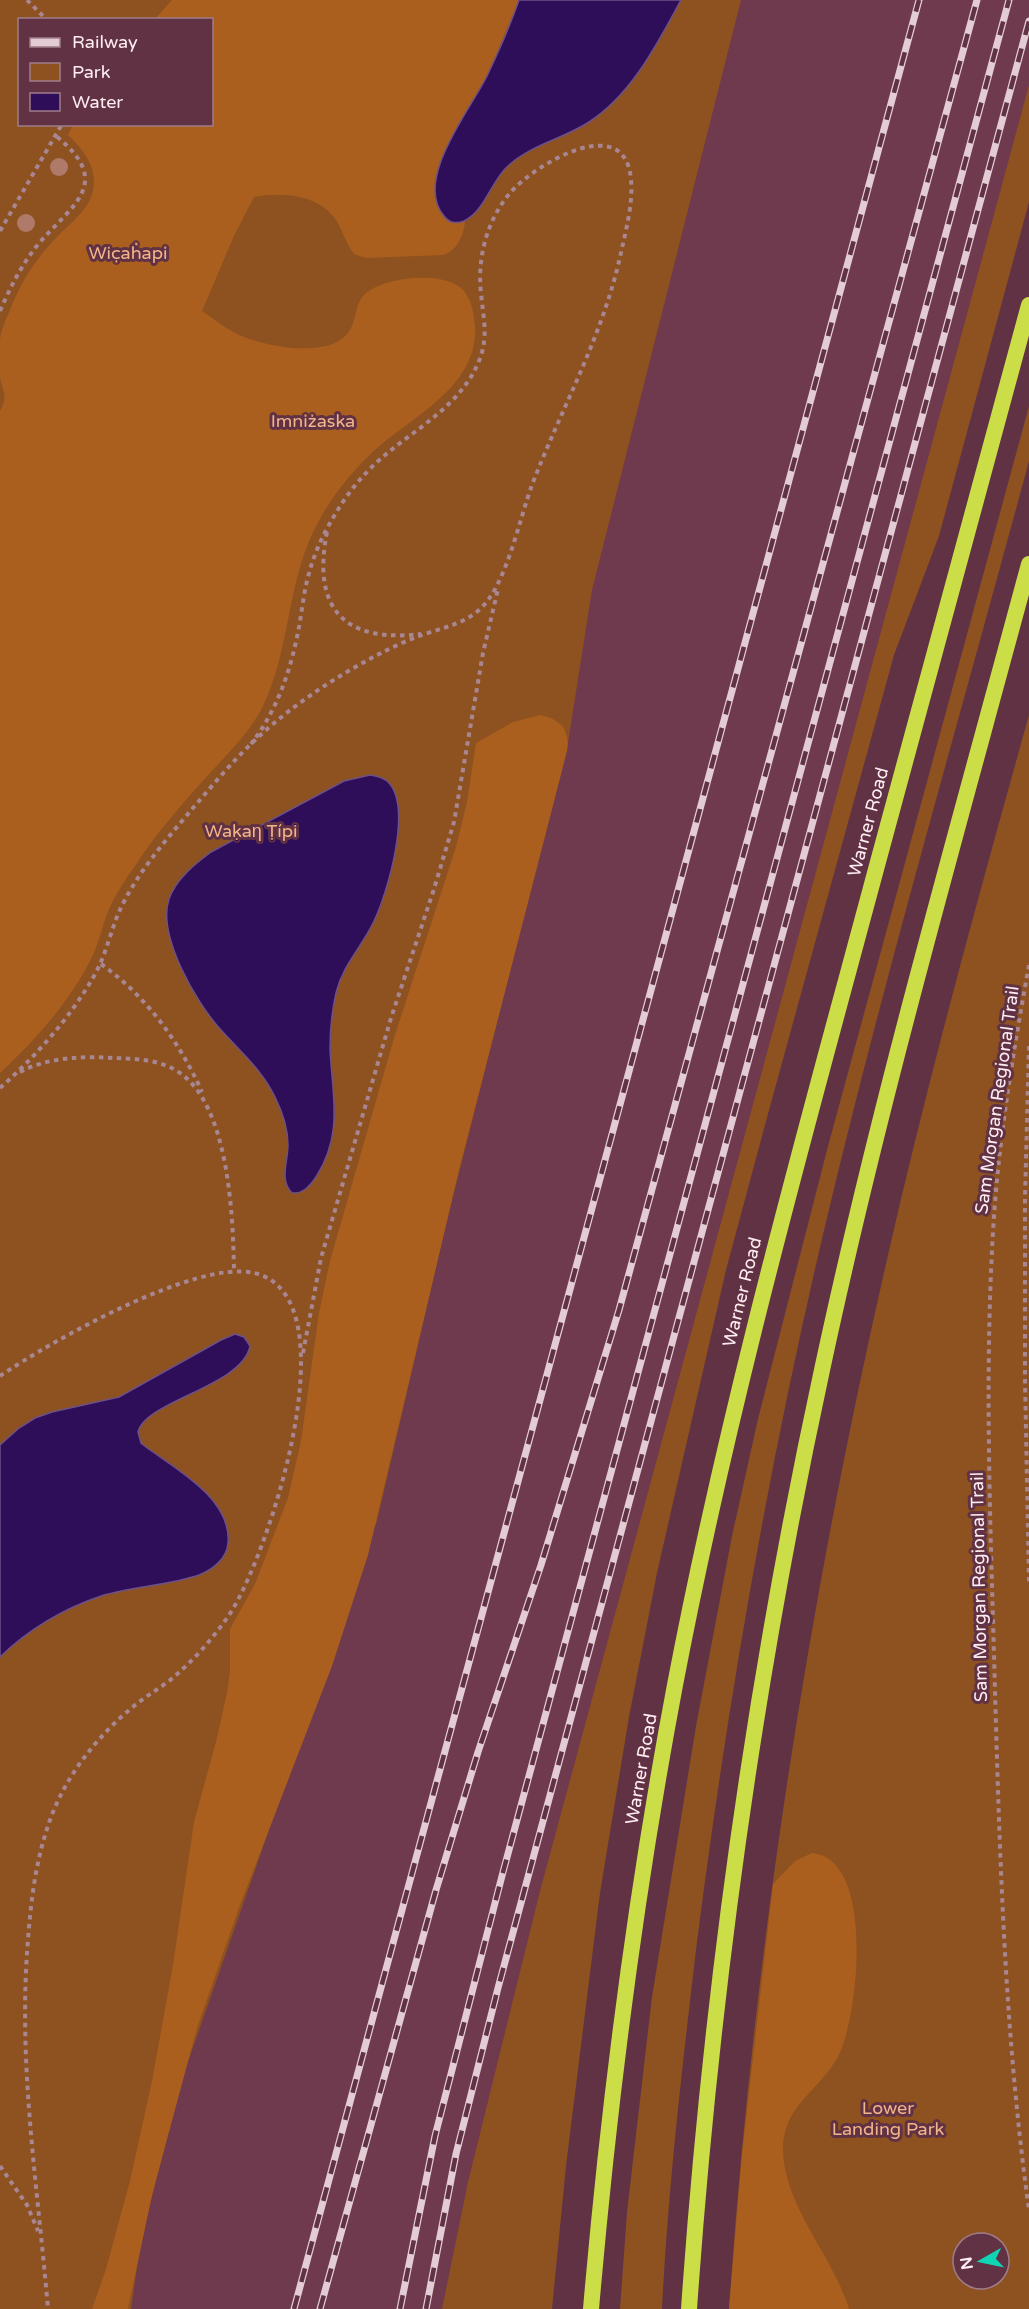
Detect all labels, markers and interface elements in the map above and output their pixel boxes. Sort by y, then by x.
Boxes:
legend [18,18,213,126]
text: Railway [72,31,138,53]
text: Park [72,61,111,83]
text: Water [72,91,123,113]
park label: Wic̣aḣapi [88,242,168,264]
park label: Imniżaska [271,410,355,432]
street label: Warner Road [843,765,893,879]
park label: Waḳaƞ Ṭípi [204,820,298,842]
street label: Sam Morgan Regional Trail [970,985,1024,1215]
street label: Warner Road [718,1235,766,1349]
street label: Sam Morgan Regional Trail [966,1472,992,1702]
street label: Warner Road [620,1712,662,1826]
park label: Lower Landing Park [832,2097,945,2140]
north arrow [951,2231,1011,2291]
text: N [956,2255,978,2271]

